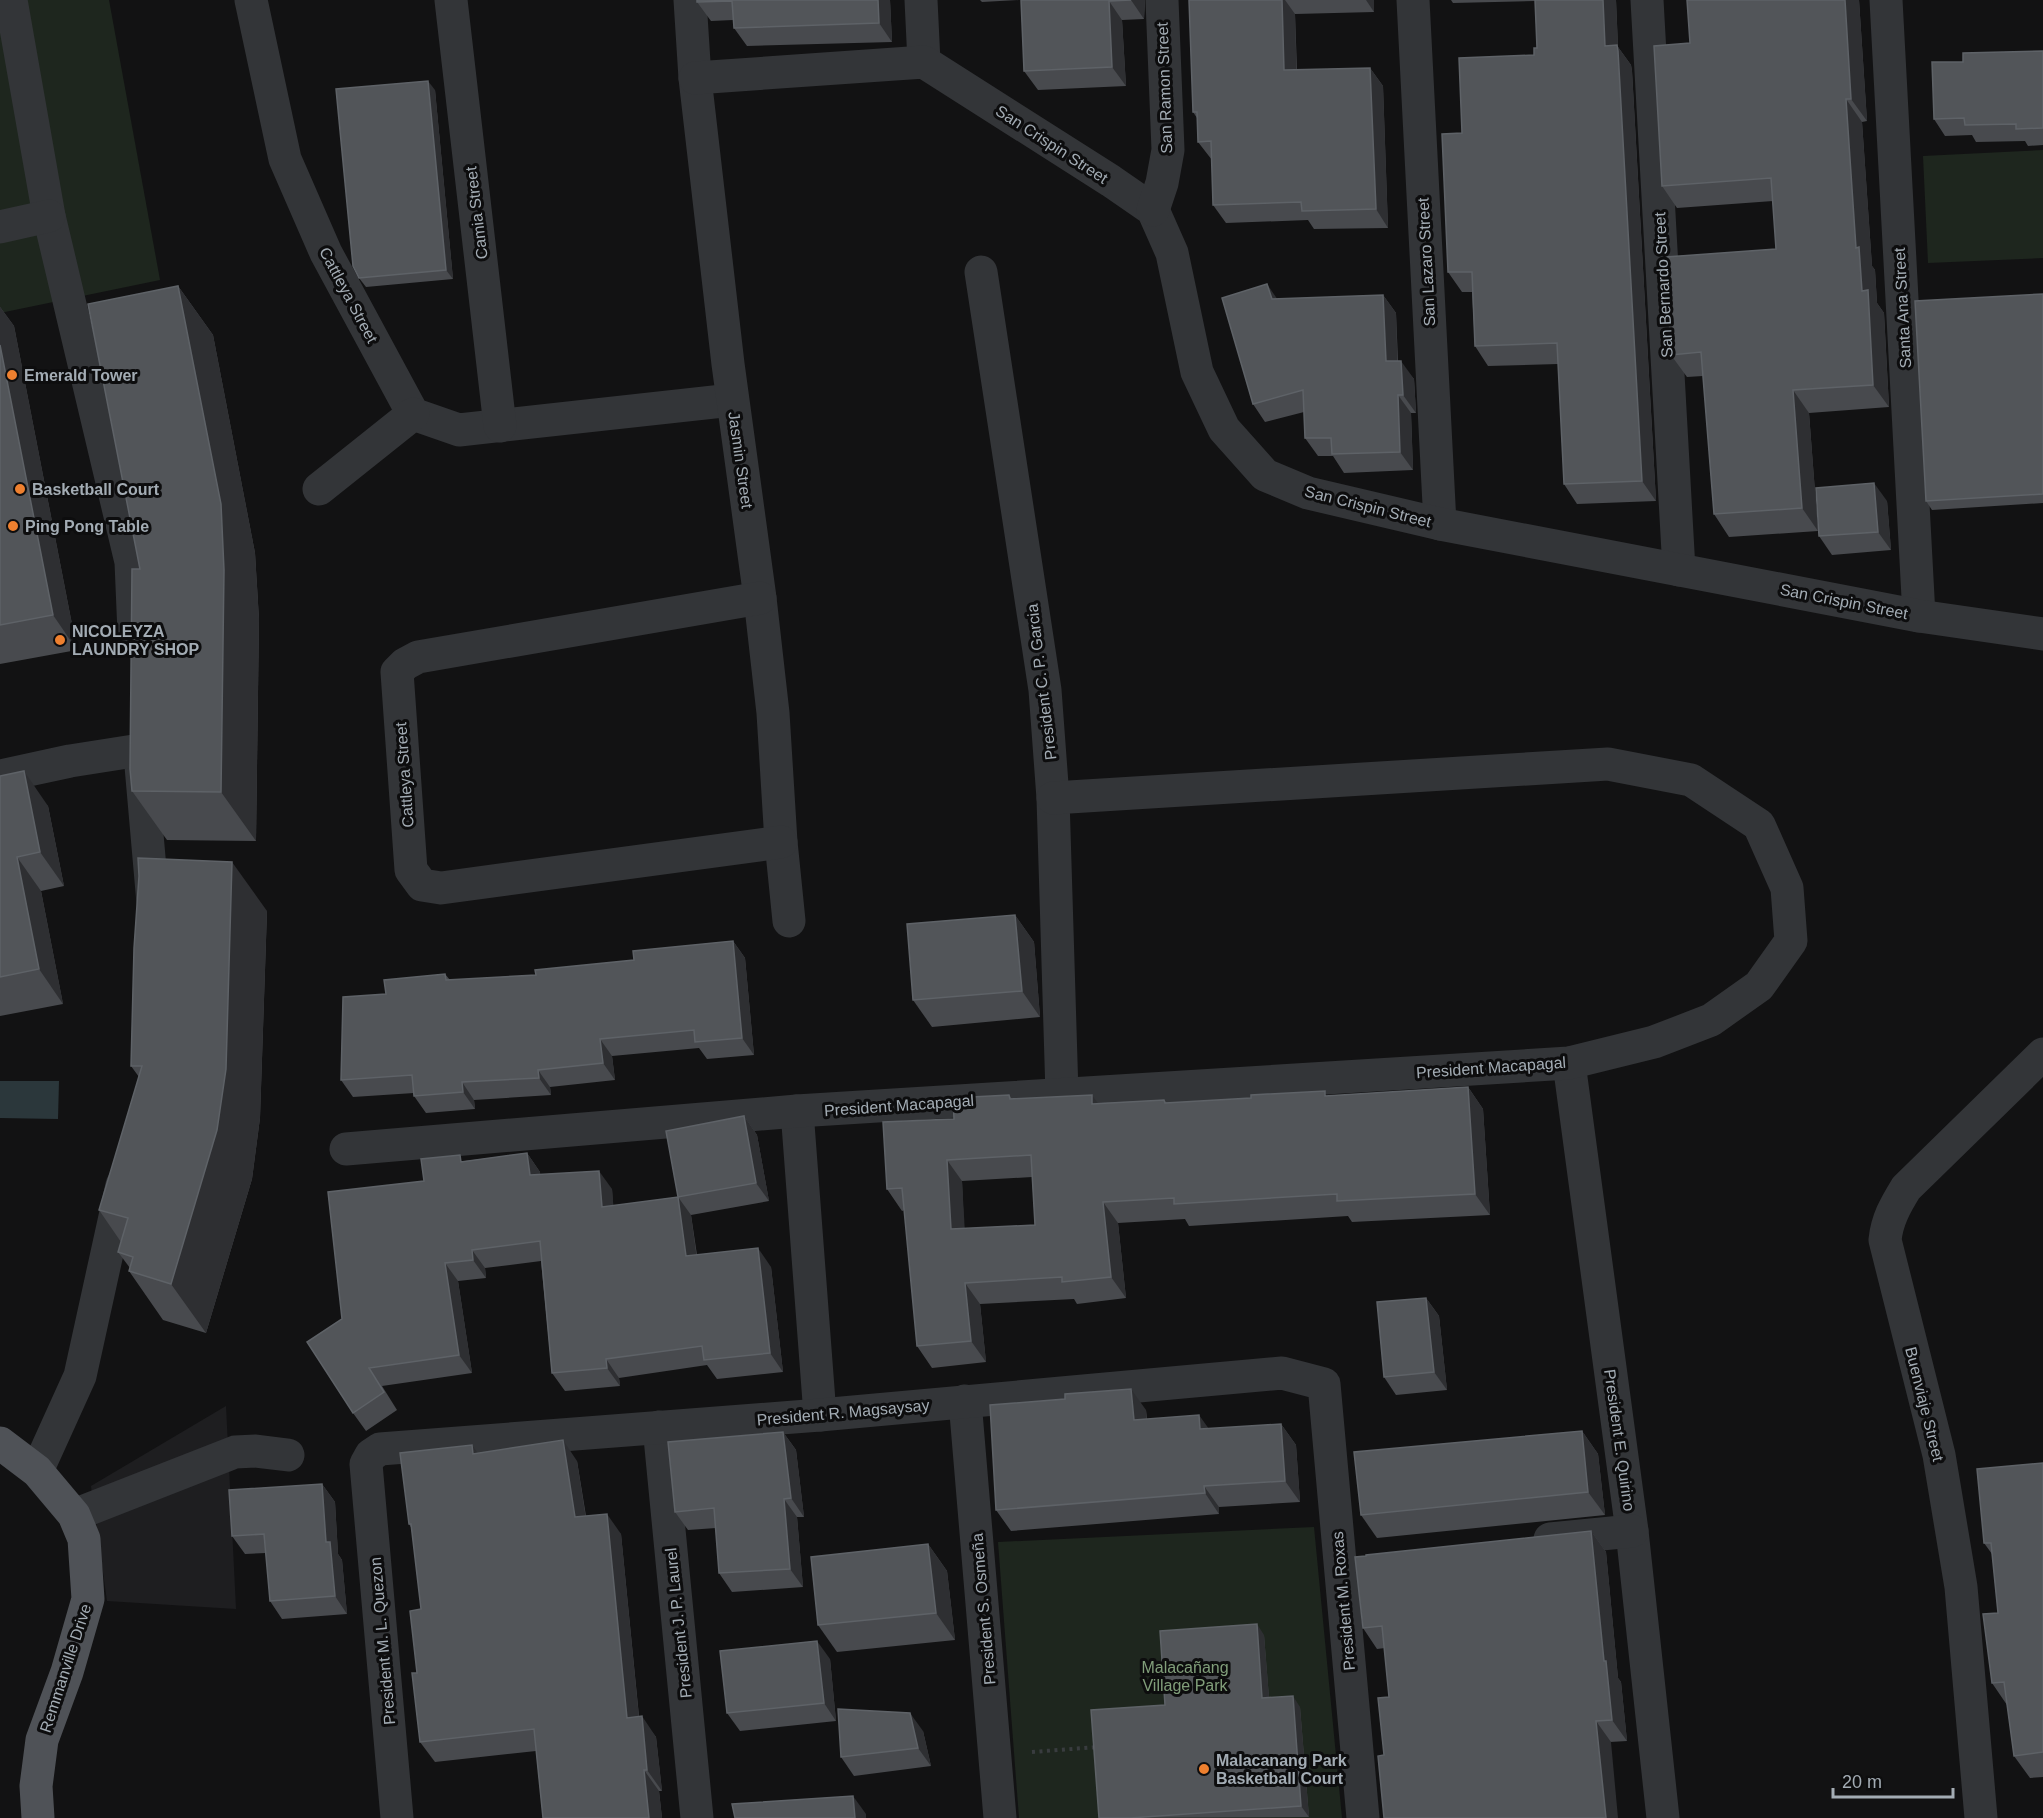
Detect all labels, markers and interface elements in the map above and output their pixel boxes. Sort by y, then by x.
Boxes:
street label: San Ramon Street [1154,21,1175,154]
street label: San Crispin Street [993,102,1111,187]
street label: Camia Street [462,165,491,260]
street label: San Lazaro Street [1415,197,1438,327]
street label: San Bernardo Street [1651,211,1676,358]
street label: Cattleya Street [316,245,381,346]
street label: Santa Ana Street [1891,247,1914,369]
place label: Emerald Tower [24,367,138,384]
marker: Emerald Tower [5,368,19,382]
street label: Jasmin Street [725,410,756,510]
place label: Basketball Court [32,481,160,498]
marker: Basketball Court [13,482,27,496]
street label: San Crispin Street [1303,483,1433,531]
place label: Ping Pong Table [25,518,149,535]
marker: Ping Pong Table [6,519,20,533]
street label: San Crispin Street [1779,581,1910,622]
street label: President C. P. Garcia [1023,603,1060,761]
place label: NICOLEYZA LAUNDRY SHOP [72,623,199,658]
marker: NICOLEYZA LAUNDRY SHOP [53,633,67,647]
street label: Cattleya Street [392,721,417,828]
street label: President Macapagal [1415,1054,1567,1081]
street label: President Macapagal [823,1092,975,1119]
street label: Buenviaje Street [1902,1345,1947,1464]
street label: President E. Quirino [1601,1368,1638,1512]
street label: President R. Magsaysay [756,1396,930,1429]
street label: President M. Roxas [1329,1531,1358,1671]
street label: President S. Osmeña [968,1532,999,1685]
street label: President J. P. Laurel [662,1547,695,1699]
street label: President M. L. Quezon [367,1556,398,1725]
street label: Remmanville Drive [37,1602,94,1735]
park label: Malacañang Village Park [1141,1659,1229,1694]
place label: Malacanang Park Basketball Court [1216,1752,1347,1787]
scale bar [1833,1761,1953,1799]
marker: Malacanang Park Basketball Court [1197,1762,1211,1776]
text: 20 m [1842,1772,1882,1792]

